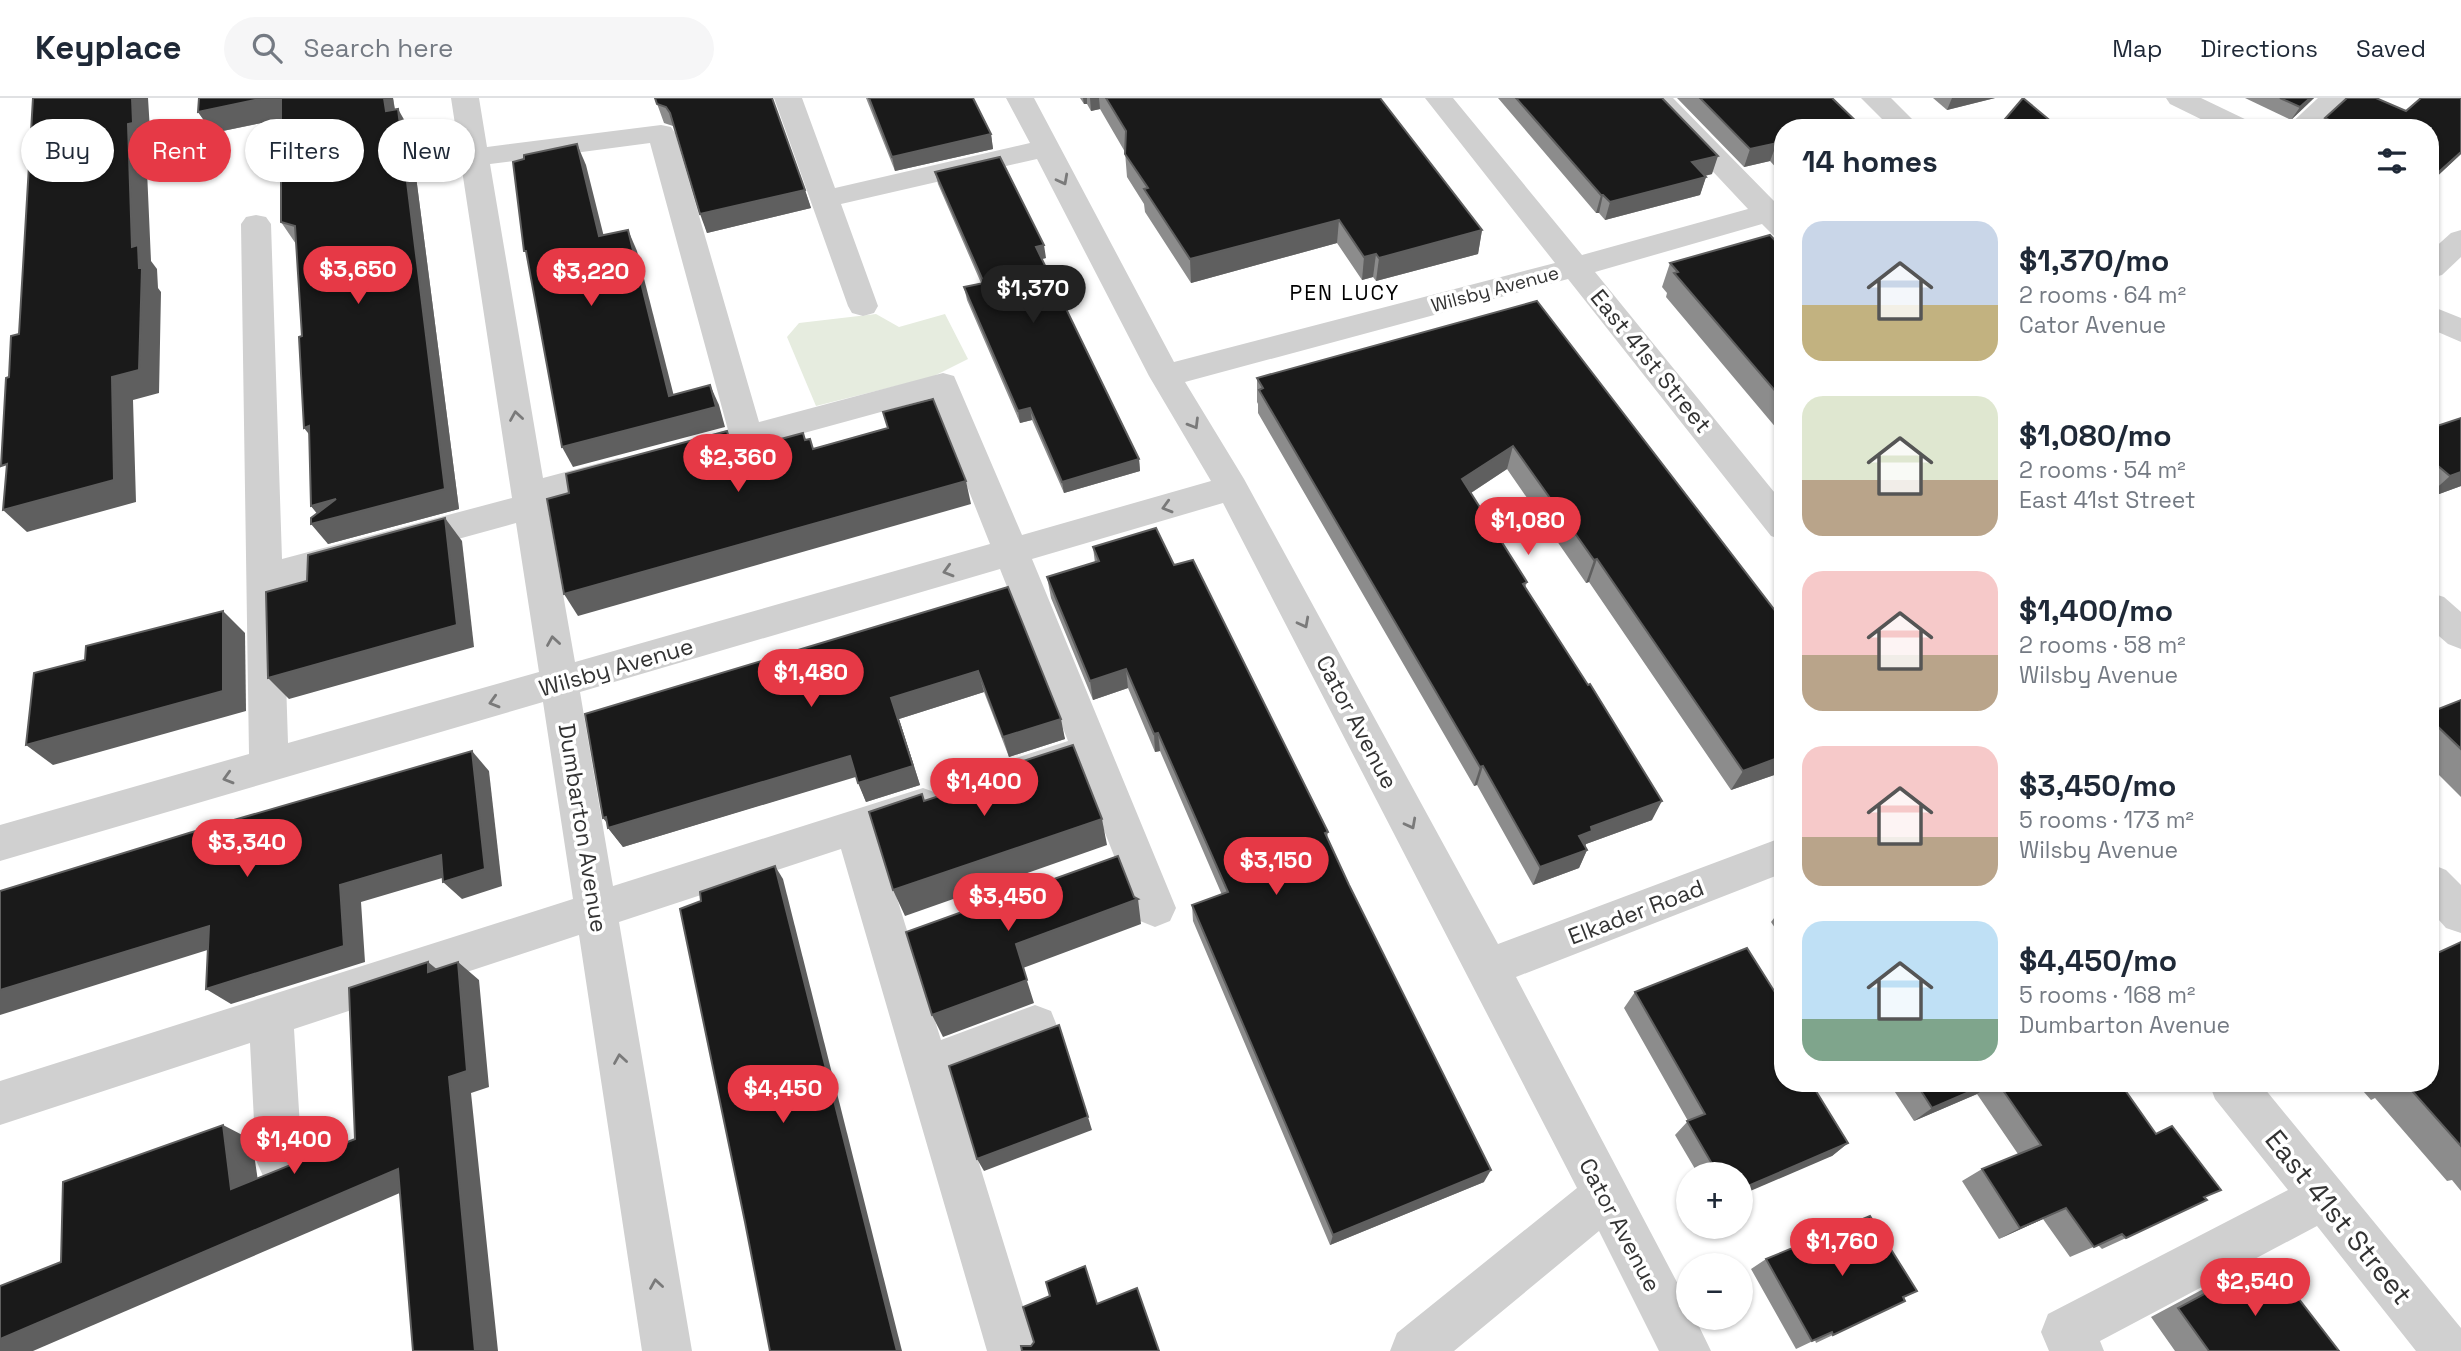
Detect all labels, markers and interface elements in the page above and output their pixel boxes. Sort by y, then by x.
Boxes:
search box [224,17,714,80]
text: Keyplace [35,27,182,69]
icon: search [248,29,286,67]
text: Search here [304,31,453,65]
text: Map [2112,33,2162,64]
text: Directions [2200,33,2318,64]
text: Saved [2356,33,2426,64]
chip: Buy [21,119,114,182]
chip: Rent [128,119,231,182]
chip: Filters [245,119,364,182]
chip: New [378,119,475,182]
text: 14 homes [1802,142,1938,181]
icon: filters [2373,142,2411,180]
one-way arrow [1055,173,1068,186]
text: $1,370/mo [2019,241,2169,280]
pin: $3,650 [301,246,415,306]
pin: $3,220 [534,248,648,308]
icon: home [1858,249,1942,333]
text: $3,650 [319,254,397,284]
text: $3,220 [553,256,629,286]
street label: Wilsby Avenue [1428,260,1562,318]
pin: $1,370 [976,266,1090,325]
text: $1,370 [997,273,1069,303]
district label: PEN LUCY [1290,279,1400,306]
text: 2 rooms · 64 m² [2019,280,2186,310]
street label: East 41st Street [1584,283,1718,439]
text: Cator Avenue [2019,310,2166,340]
one-way arrow [509,410,524,422]
one-way arrow [1185,416,1198,429]
text: $1,080/mo [2019,416,2172,455]
icon: home [1858,424,1942,508]
pin: $2,360 [681,434,795,494]
text: $2,360 [699,442,777,472]
text: 2 rooms · 54 m² [2019,455,2186,485]
text: East 41st Street [2019,485,2196,515]
pin: $1,080 [1471,498,1585,557]
one-way arrow [1161,499,1173,514]
text: $1,080 [1491,505,1565,535]
one-way arrow [942,562,954,577]
text: $1,400/mo [2019,591,2173,630]
icon: home [1858,599,1942,683]
one-way arrow [1296,616,1309,628]
text: 2 rooms · 58 m² [2019,630,2186,660]
street label: Wilsby Avenue [535,631,697,703]
one-way arrow [546,635,561,647]
pin: $1,480 [754,650,868,709]
street label: Cator Avenue [1309,650,1405,794]
text: $1,480 [774,657,848,687]
text: Wilsby Avenue [2019,660,2178,690]
one-way arrow [488,694,500,708]
street label: Dumbarton Avenue [552,721,614,935]
pin: $1,400 [927,758,1041,818]
text: $1,400 [946,766,1022,796]
text: $3,450/mo [2019,766,2176,805]
one-way arrow [223,770,235,785]
icon: home [1858,774,1942,858]
text: 5 rooms · 173 m² [2019,805,2194,835]
one-way arrow [1403,816,1416,829]
pin: $3,340 [190,820,304,879]
text: $3,340 [208,827,286,857]
text: Wilsby Avenue [2019,835,2178,865]
pin: $3,150 [1219,838,1333,897]
text: $3,150 [1240,845,1312,875]
street label: Elkader Road [1564,872,1708,952]
pin: $3,450 [951,874,1065,933]
text: $3,450 [969,881,1047,911]
text: $4,450/mo [2019,941,2177,980]
icon: home [1858,949,1942,1033]
text: 5 rooms · 168 m² [2019,980,2196,1010]
text: Dumbarton Avenue [2019,1010,2230,1040]
one-way arrow [613,1053,628,1065]
pin: $4,450 [726,1066,840,1125]
text: $4,450 [744,1073,822,1103]
pin: $1,400 [237,1116,351,1176]
street label: East 41st Street [2257,1122,2421,1312]
text: $1,400 [256,1124,332,1154]
street label: Cator Avenue [1572,1153,1668,1297]
map controls [1676,1162,1753,1330]
button: + [1676,1162,1753,1239]
pin: $1,760 [1785,1218,1899,1278]
text: $1,760 [1806,1226,1878,1256]
button: − [1676,1253,1753,1330]
pin: $2,540 [2198,1258,2312,1318]
text: $2,540 [2216,1266,2294,1296]
one-way arrow [649,1278,664,1290]

